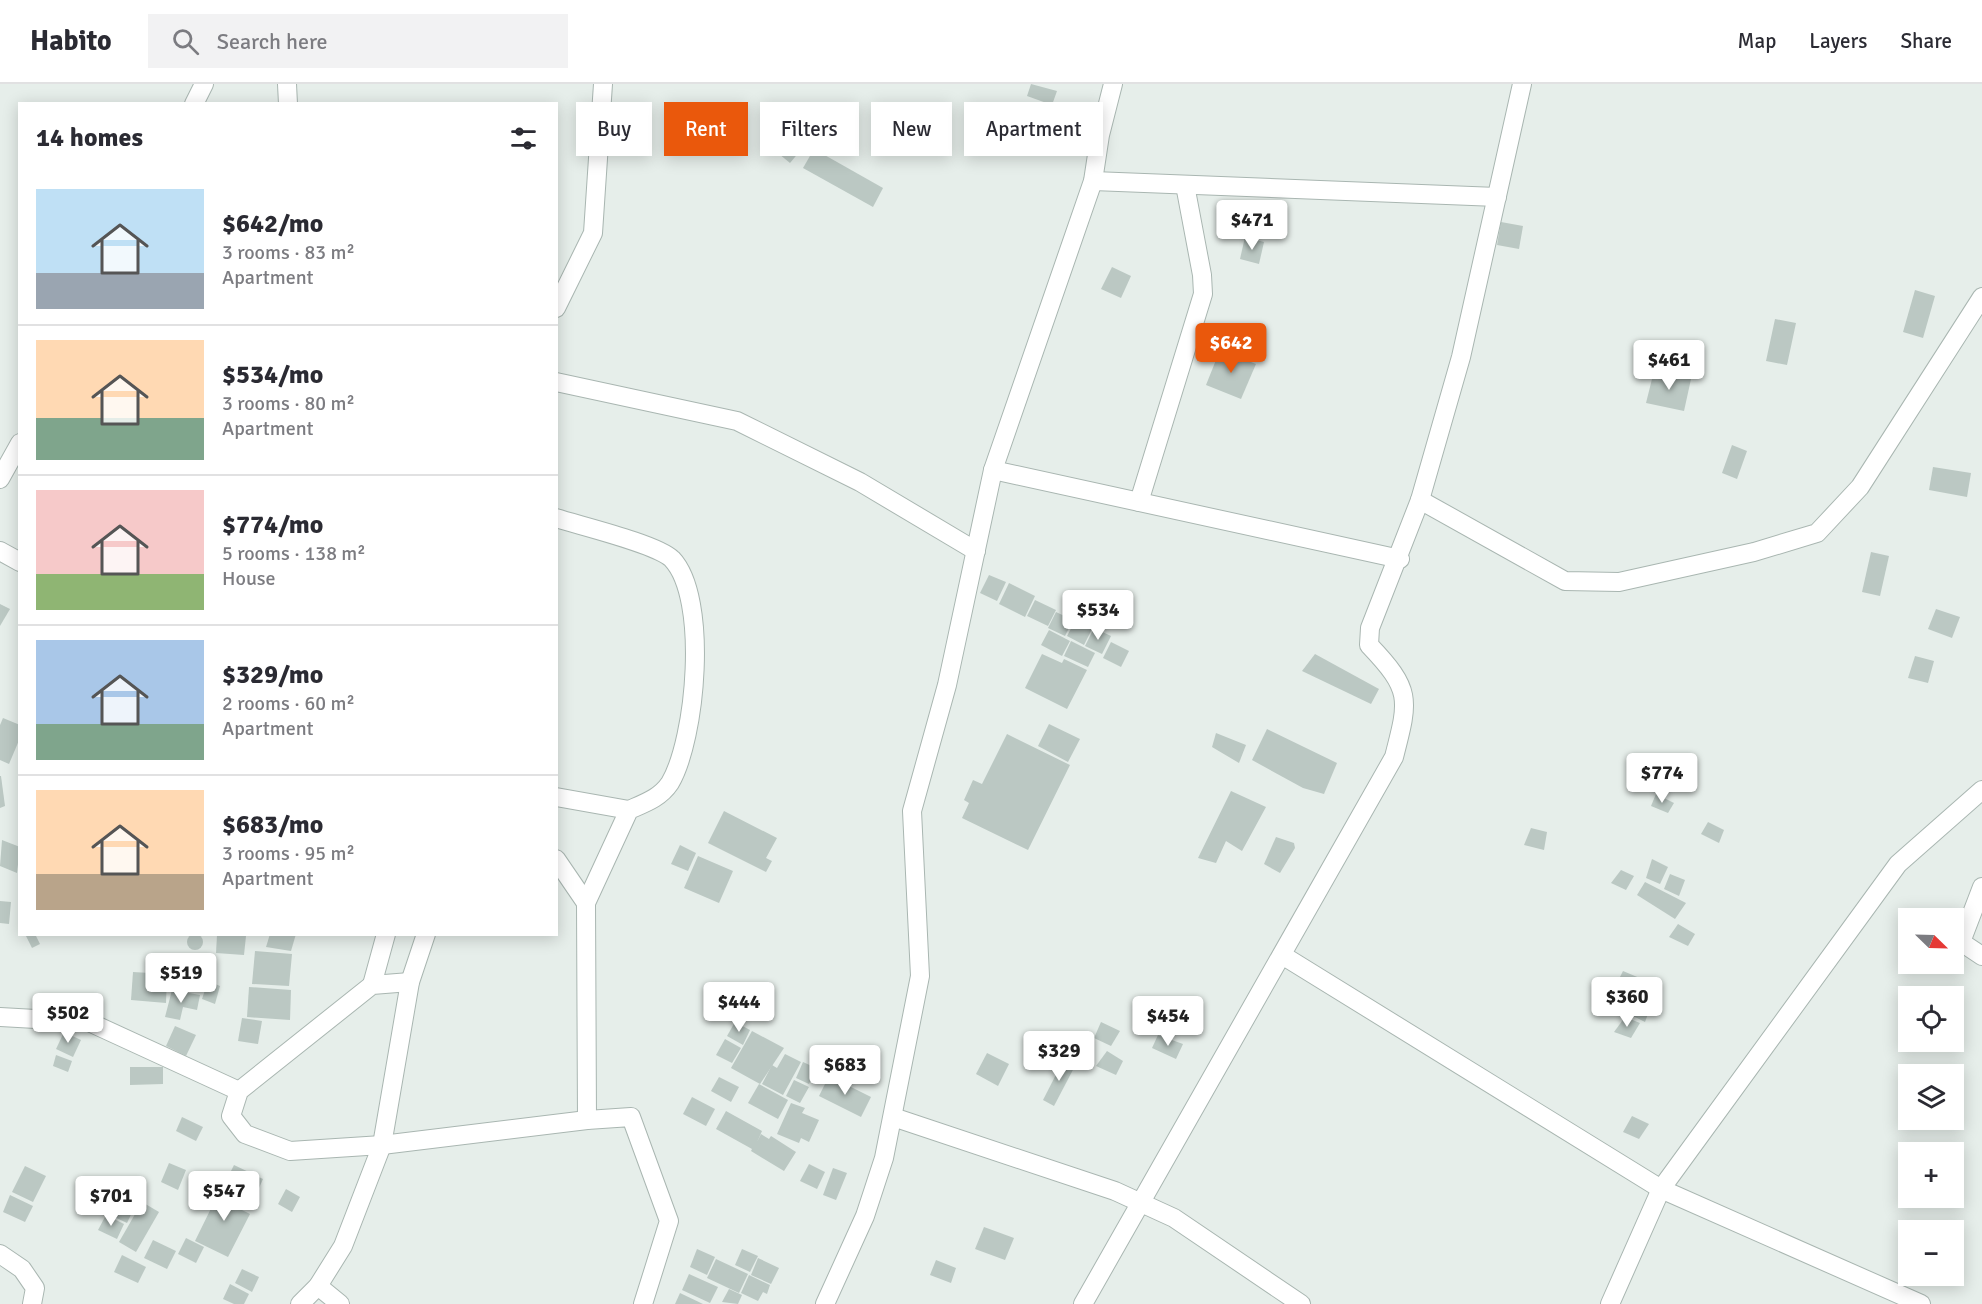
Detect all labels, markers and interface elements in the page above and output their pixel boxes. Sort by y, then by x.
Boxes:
search box [148,14,568,68]
text: Habito [30,24,112,58]
icon: search [169,25,202,58]
text: Search here [217,28,328,55]
text: Map [1738,28,1776,54]
text: Layers [1809,28,1867,54]
text: Share [1900,28,1952,54]
chip: Buy [576,102,652,156]
chip: Rent [664,102,748,156]
chip: Filters [760,102,859,156]
chip: New [871,102,952,156]
chip: Apartment [964,102,1103,156]
text: 14 homes [36,122,143,154]
icon: filters [507,122,540,155]
pin: $471 [1216,200,1288,251]
text: $471 [1230,207,1274,232]
text: $642/mo [222,208,323,240]
icon: home [84,213,156,285]
text: 3 rooms · 83 m² [222,240,355,265]
text: Apartment [222,265,314,290]
pin: $642 [1195,323,1267,374]
text: $642 [1209,330,1253,355]
pin: $461 [1633,340,1705,391]
text: $461 [1647,347,1691,372]
text: $534/mo [222,359,323,391]
icon: home [84,364,156,436]
text: 3 rooms · 80 m² [222,391,355,416]
text: Apartment [222,416,314,441]
text: $774/mo [222,509,323,541]
icon: home [84,514,156,586]
text: 5 rooms · 138 m² [222,541,366,566]
text: House [222,566,276,591]
pin: $534 [1062,590,1134,641]
text: $534 [1076,597,1120,622]
text: $329/mo [222,659,323,691]
icon: home [84,664,156,736]
text: 2 rooms · 60 m² [222,691,355,716]
text: Apartment [222,716,314,741]
pin: $774 [1626,753,1698,804]
text: $774 [1640,760,1684,785]
text: $683/mo [222,809,323,841]
icon: home [84,814,156,886]
text: 3 rooms · 95 m² [222,841,355,866]
text: Apartment [222,866,314,891]
north arrow [1898,908,1964,974]
map controls [1898,908,1964,1286]
pin: $519 [145,953,217,1004]
text: $519 [159,960,203,985]
pin: $360 [1591,977,1663,1028]
pin: $444 [703,982,775,1033]
text: $360 [1605,984,1649,1009]
button: locate [1898,986,1964,1052]
text: $444 [717,989,761,1014]
pin: $502 [32,993,104,1044]
pin: $454 [1132,996,1204,1047]
text: $502 [46,1000,90,1025]
text: $454 [1146,1003,1190,1028]
pin: $329 [1023,1031,1095,1082]
text: $329 [1037,1038,1081,1063]
pin: $683 [809,1045,881,1096]
text: $683 [823,1052,867,1077]
button: layers [1898,1064,1964,1130]
button: + [1898,1142,1964,1208]
pin: $547 [188,1171,260,1222]
pin: $701 [75,1176,147,1227]
text: $547 [202,1178,246,1203]
text: $701 [89,1183,133,1208]
button: − [1898,1220,1964,1286]

